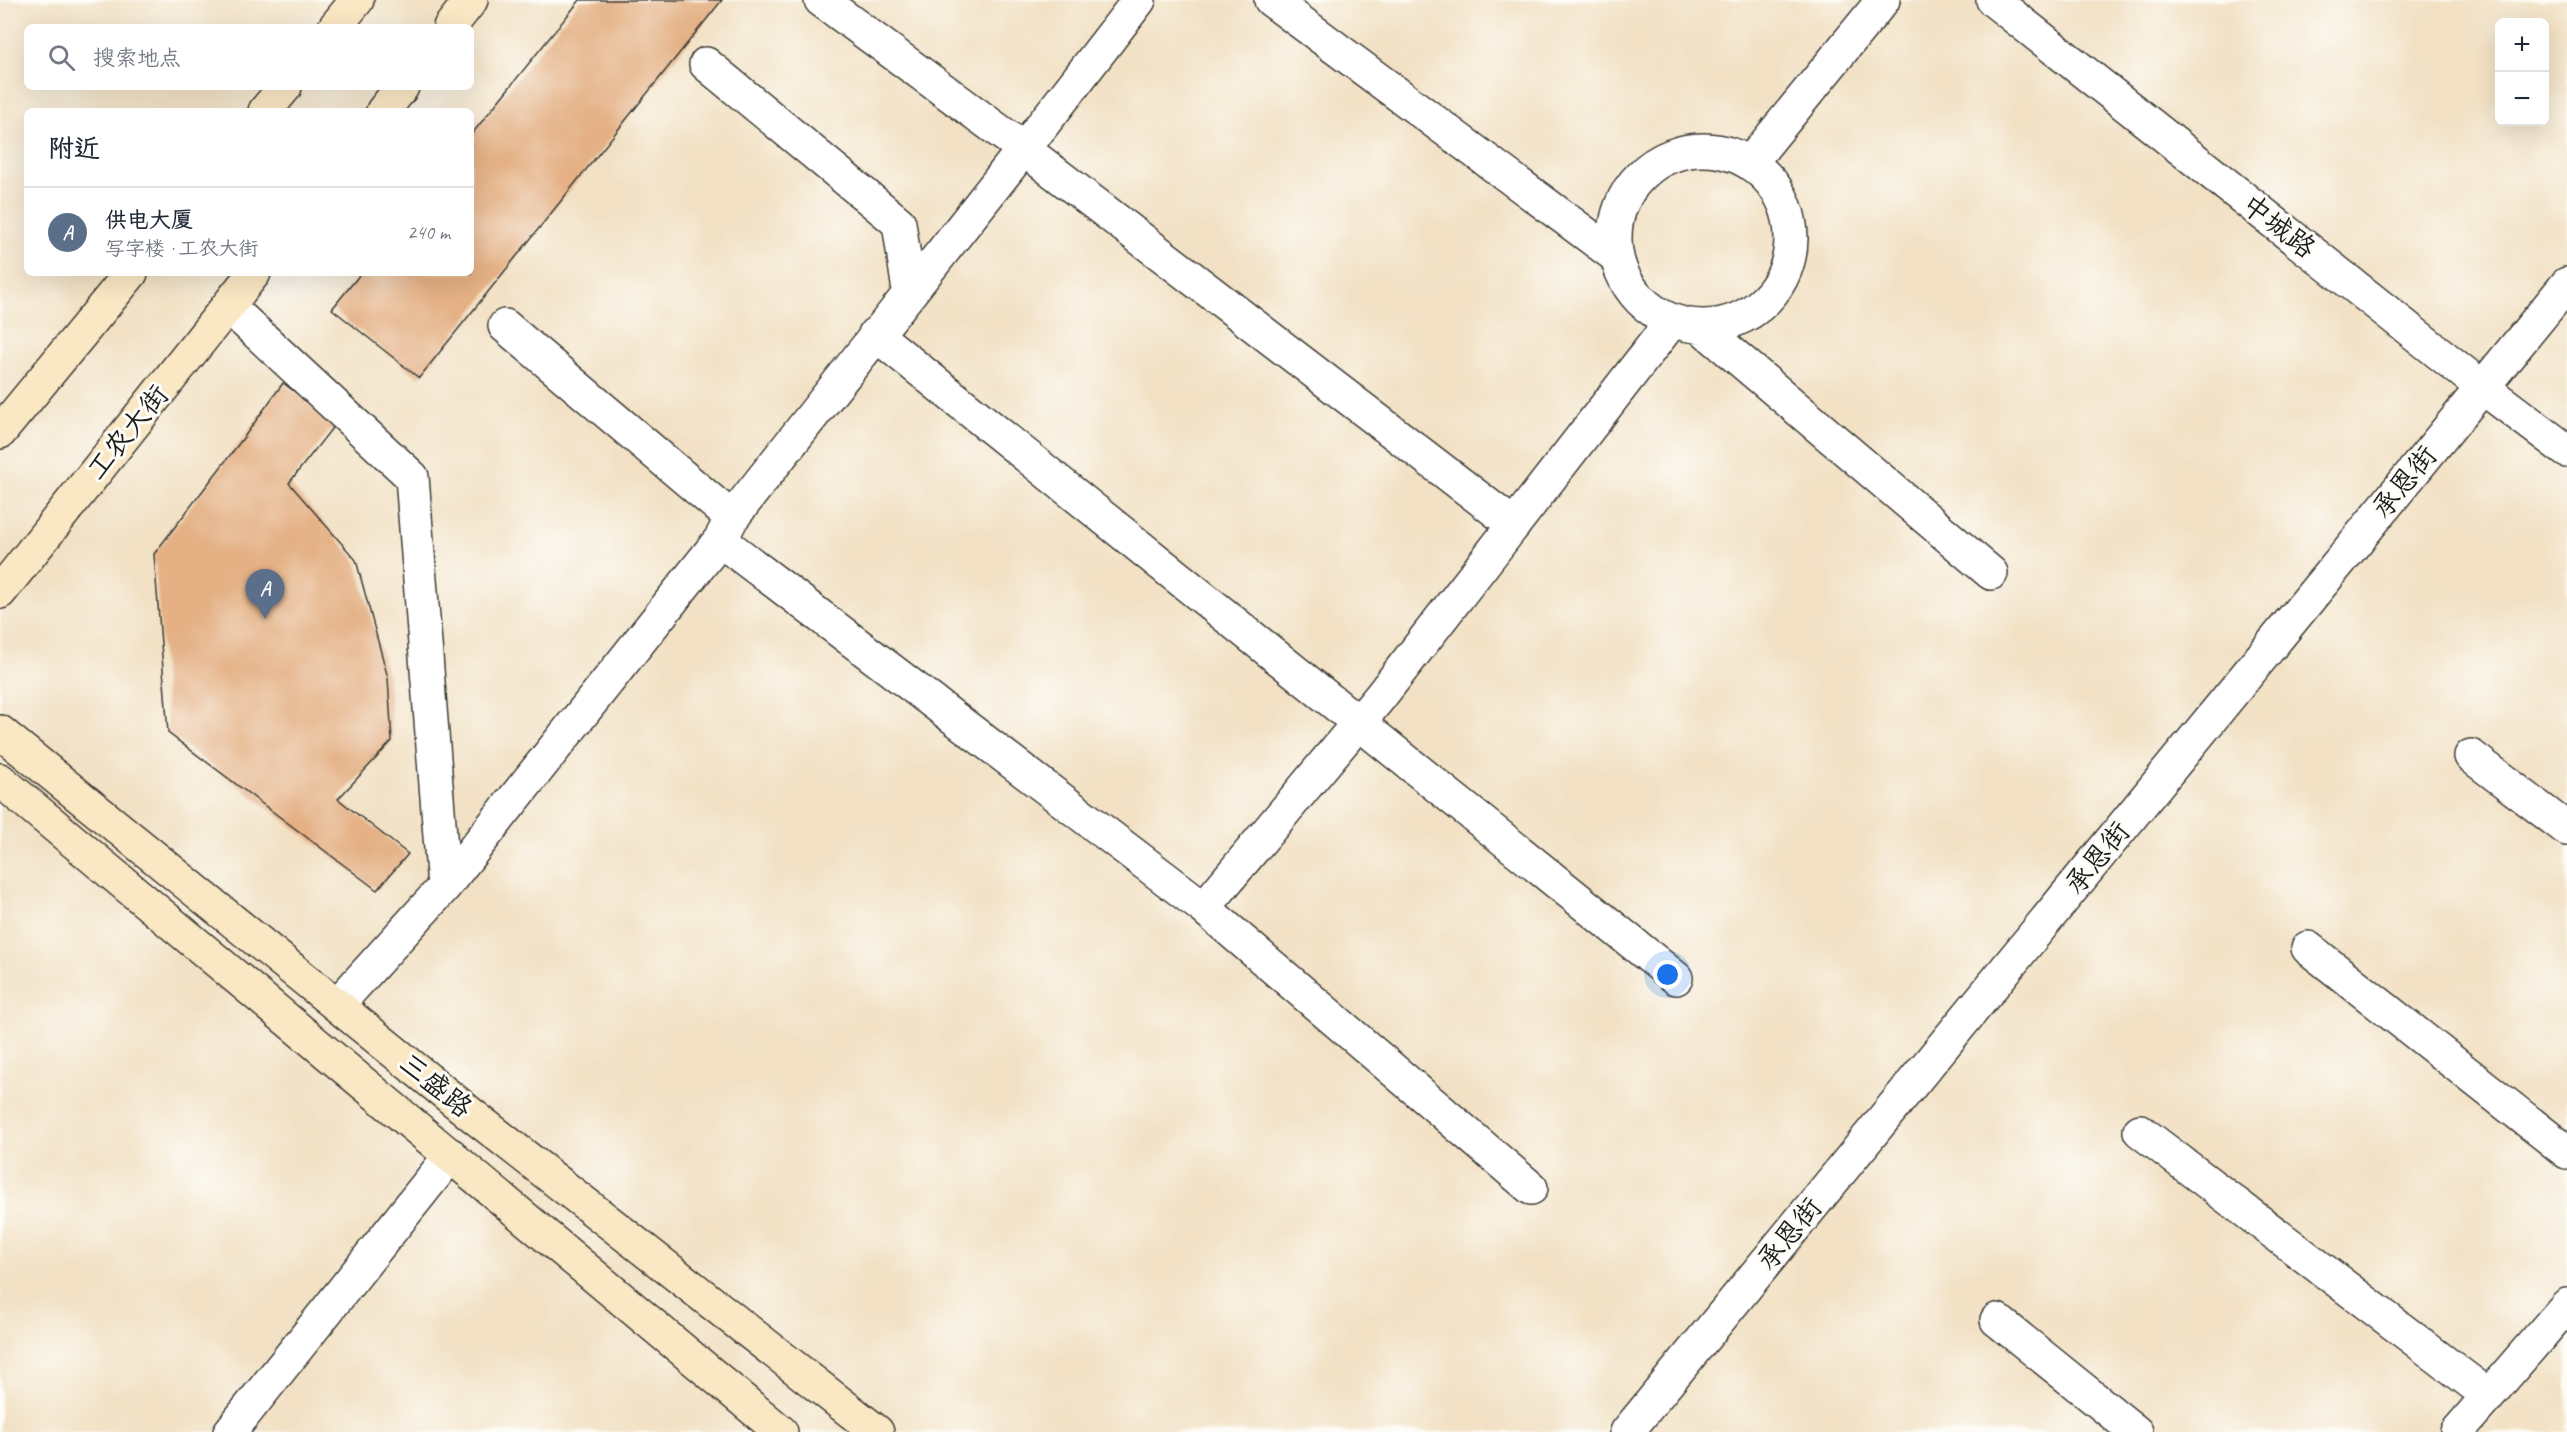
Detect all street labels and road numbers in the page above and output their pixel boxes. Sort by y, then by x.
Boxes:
street label: 中城路 [2235,186,2323,266]
street label: 工农大街 [78,377,176,487]
street label: 承恩街 [2364,438,2444,526]
street label: 承恩街 [2057,814,2137,902]
street label: 三盛路 [392,1045,480,1125]
street label: 承恩街 [1749,1190,1829,1278]

